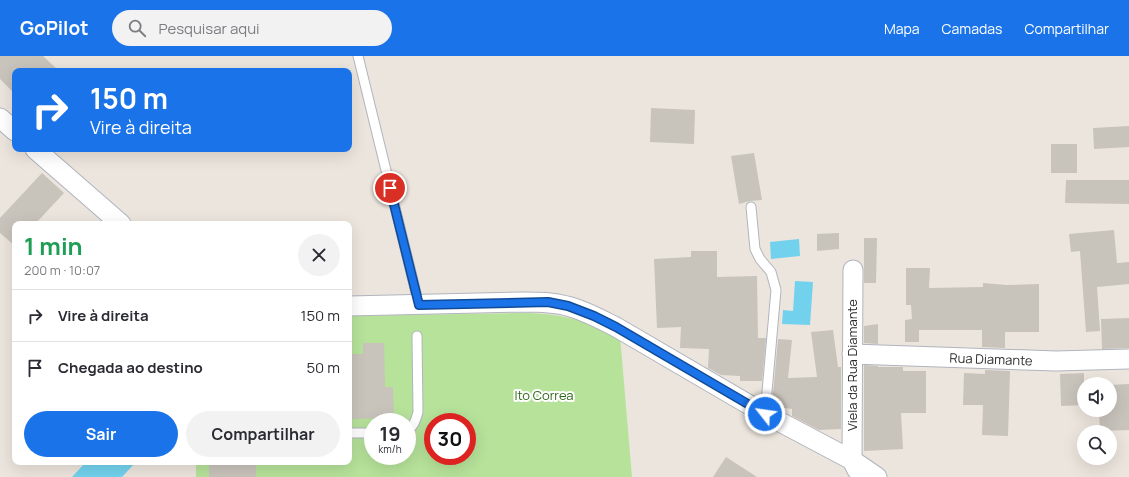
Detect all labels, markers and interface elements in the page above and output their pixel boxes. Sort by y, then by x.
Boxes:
search box [112,10,392,46]
text: GoPilot [20,15,88,41]
icon: search [126,17,148,39]
text: Pesquisar aqui [158,18,260,39]
text: Mapa [884,19,920,38]
text: Camadas [942,19,1002,38]
text: Compartilhar [1024,19,1109,38]
text: 150 m [90,79,168,117]
icon: right [24,84,76,136]
text: Vire à direita [90,115,192,139]
pin [373,171,407,205]
icon: arrive [379,177,401,199]
text: 1 min [24,229,83,262]
button: close [298,234,340,276]
text: 200 m · 10:07 [24,261,100,279]
street label: Viela da Rua Diamante [843,299,861,431]
icon: right [24,305,46,327]
text: Vire à direita [58,305,149,326]
text: 150 m [301,305,340,326]
street label: Rua Diamante [949,349,1033,369]
icon: arrive [24,357,46,379]
text: Chegada ao destino [58,357,203,378]
text: 50 m [306,357,340,378]
map controls [1077,377,1117,465]
button: sound [1077,377,1117,417]
park label: Ito Correa [514,386,574,404]
position arrow [744,393,786,435]
button: Sair [24,411,178,457]
button: Compartilhar [186,411,340,457]
speed limit sign: 30 [424,413,476,465]
text: 19 [379,420,401,447]
button: search [1077,425,1117,465]
text: km/h [378,442,402,456]

